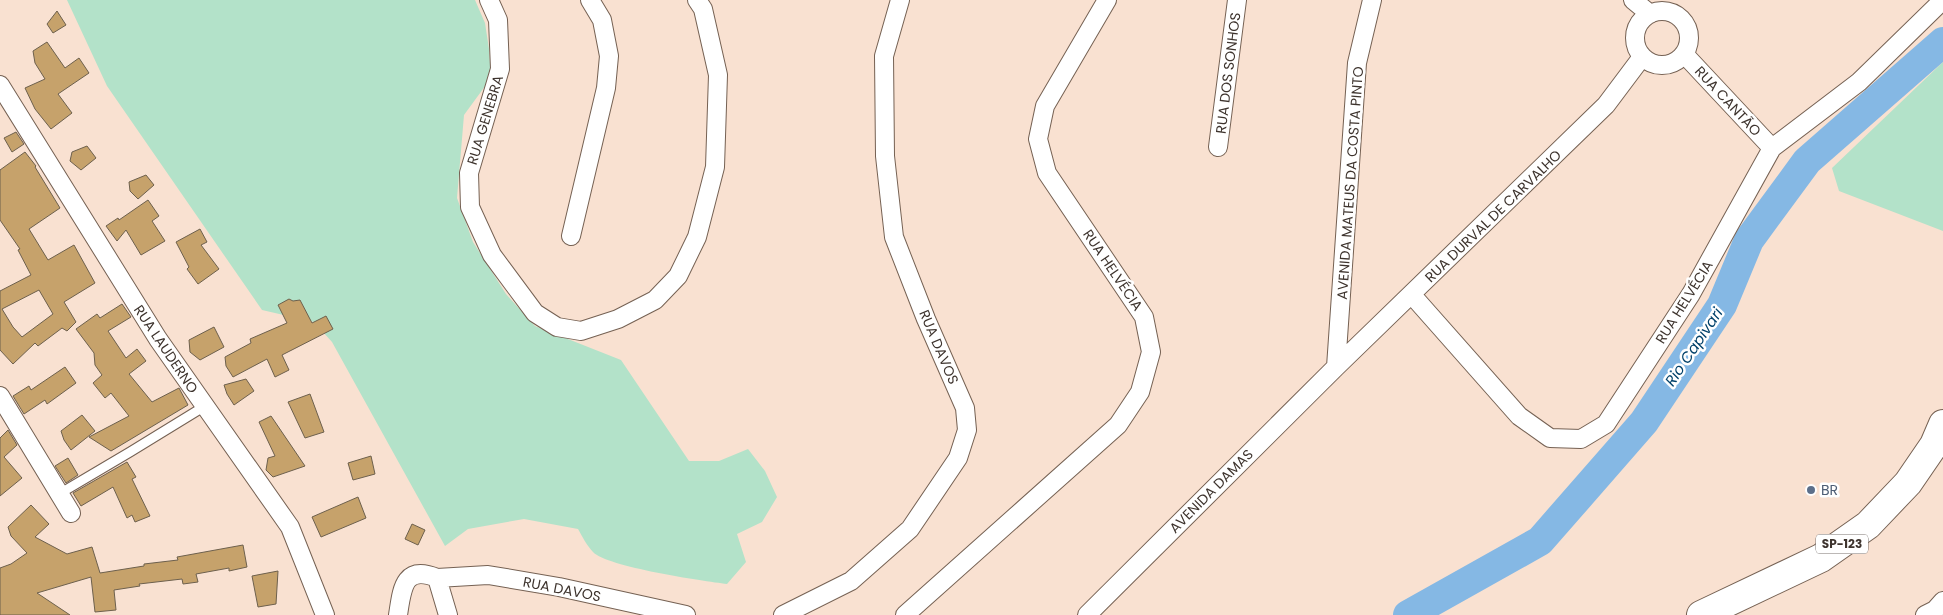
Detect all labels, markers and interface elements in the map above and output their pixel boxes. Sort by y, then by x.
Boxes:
street label: RUA DOS SONHOS [1211,11,1245,135]
street label: RUA CANTÃO [1690,62,1766,140]
street label: AVENIDA MATEUS DA COSTA PINTO [1332,66,1368,300]
street label: RUA GENEBRA [462,73,508,167]
street label: RUA DURVAL DE CARVALHO [1420,145,1566,287]
street label: RUA HELVÉCIA [1078,225,1148,315]
street label: RUA HELVÉCIA [1651,257,1717,347]
street label: RUA LAUDERNO [129,301,203,397]
water label: Rio Capivari [1660,303,1728,390]
street label: RUA DAVOS [914,307,964,387]
street label: AVENIDA DAMAS [1165,445,1257,537]
place label: BR [1821,480,1838,500]
marker: BR [1805,484,1817,496]
road number: SP-123 [1816,534,1868,554]
street label: RUA DAVOS [521,572,603,606]

